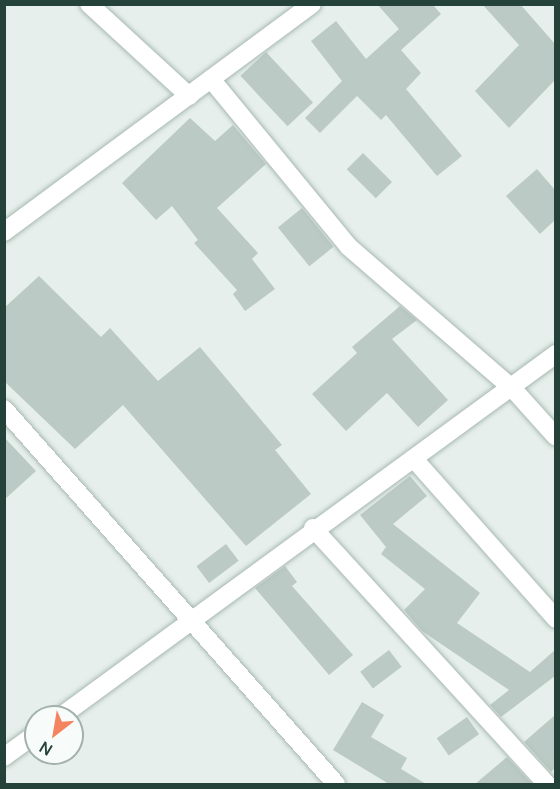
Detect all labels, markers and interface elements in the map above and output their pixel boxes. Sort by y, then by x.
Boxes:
north arrow [24,705,84,765]
text: N [35,736,56,761]

